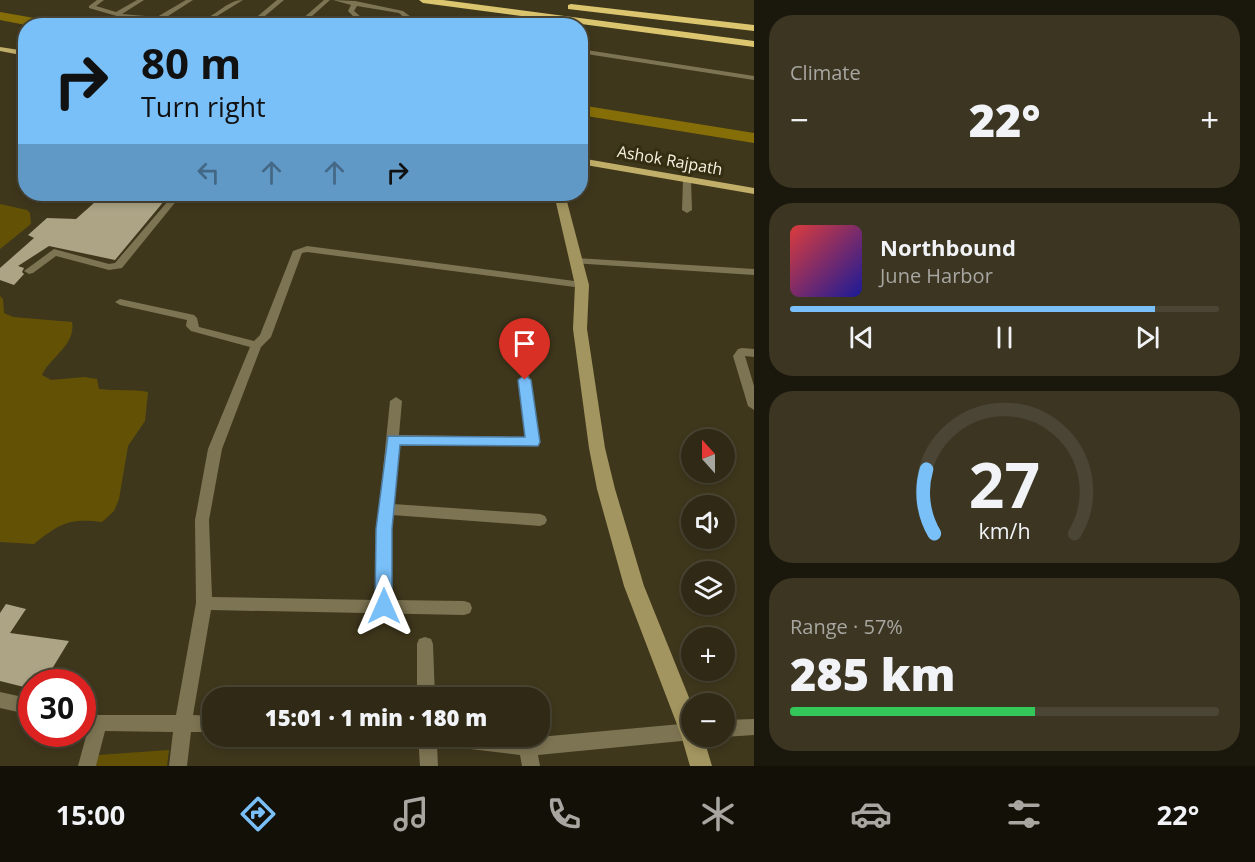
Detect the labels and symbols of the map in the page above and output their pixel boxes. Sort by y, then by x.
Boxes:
street label: Ashok Rajpath [616,140,724,180]
pin [499,318,550,380]
north arrow [681,429,735,483]
position arrow [352,574,416,638]
speed limit sign: 30 [18,669,96,747]

